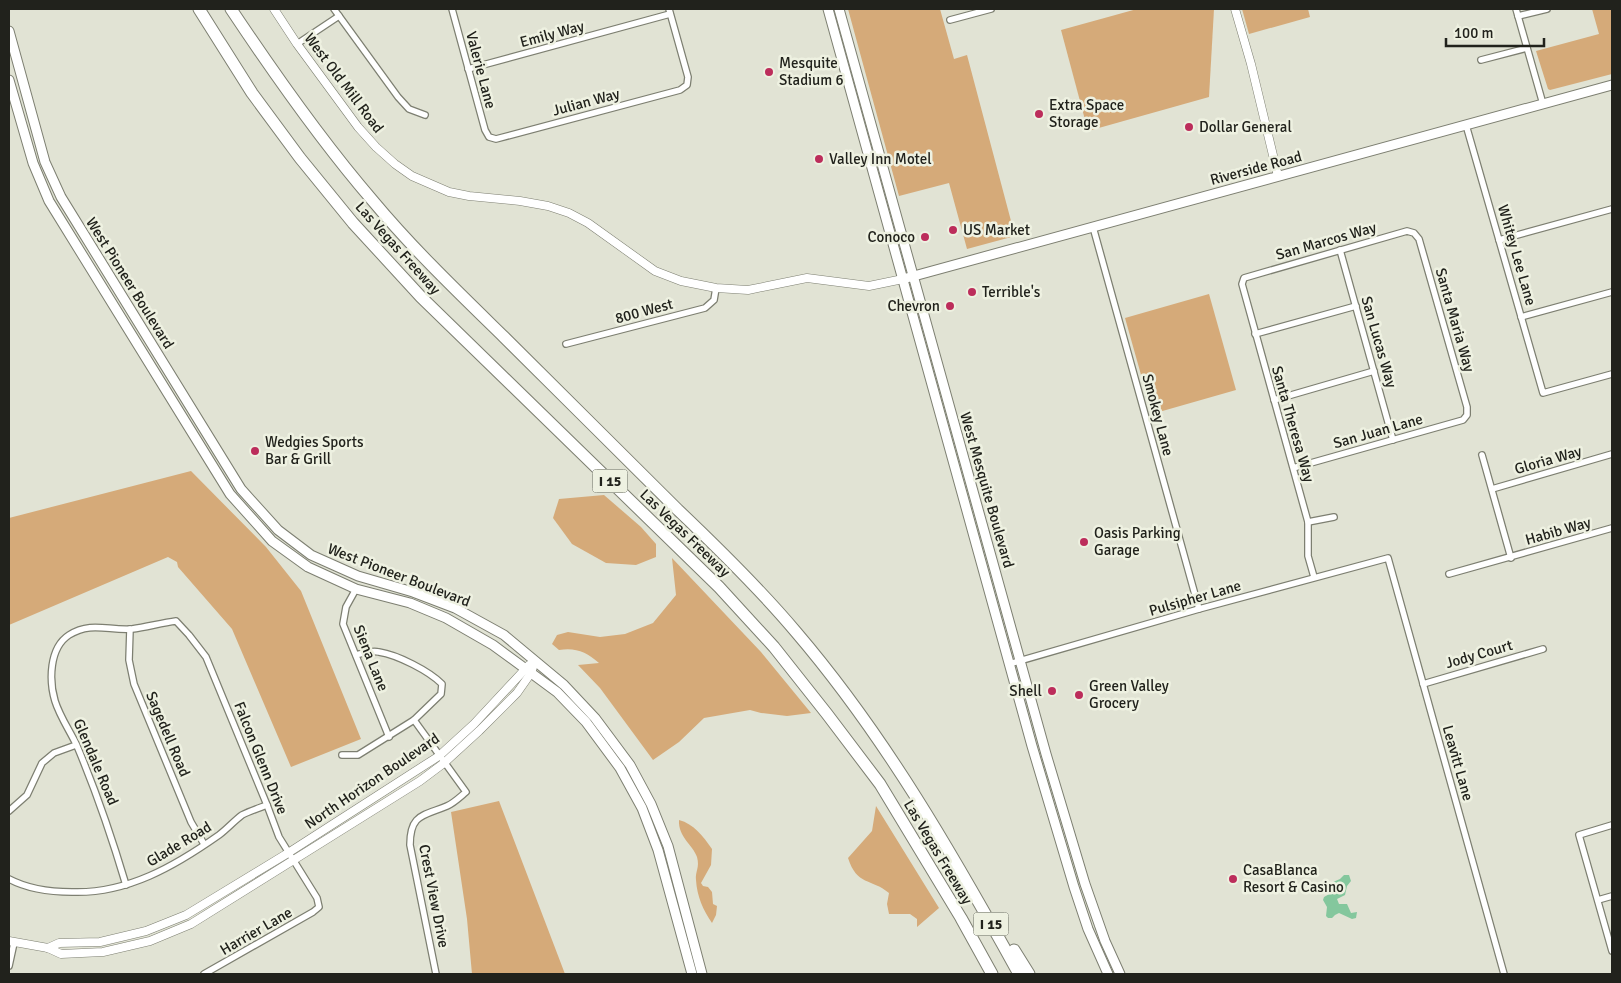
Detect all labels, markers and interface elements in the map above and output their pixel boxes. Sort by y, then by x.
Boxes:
scale bar [1446,15,1544,47]
street label: Emily Way [518,17,586,51]
text: 100 m [1454,24,1494,42]
street label: West Old Mill Road [301,29,387,137]
street label: Valerie Lane [462,30,500,110]
place label: Mesquite Stadium 6 [779,54,844,89]
marker: Mesquite Stadium 6 [763,66,775,78]
street label: Julian Way [550,84,622,120]
place label: Extra Space Storage [1049,96,1124,131]
marker: Extra Space Storage [1033,108,1045,120]
place label: Dollar General [1199,118,1292,136]
marker: Dollar General [1183,121,1195,133]
street label: Riverside Road [1208,147,1304,189]
place label: Valley Inn Motel [829,150,932,168]
marker: Valley Inn Motel [813,153,825,165]
street label: Las Vegas Freeway [352,198,444,298]
street label: Whitey Lee Lane [1494,202,1540,308]
street label: West Pioneer Boulevard [82,214,178,352]
street label: San Marcos Way [1274,218,1378,264]
place label: US Market [963,221,1030,239]
marker: US Market [947,224,959,236]
place label: Conoco [867,228,915,246]
marker: Conoco [919,231,931,243]
street label: Santa Maria Way [1432,266,1478,374]
place label: Terrible's [982,283,1041,301]
marker: Terrible's [966,286,978,298]
street label: San Lucas Way [1357,294,1401,390]
street label: 800 West [613,295,675,327]
place label: Chevron [887,297,940,315]
marker: Chevron [944,300,956,312]
street label: Santa Theresa Way [1268,364,1318,484]
street label: Smokey Lane [1138,372,1178,458]
street label: West Mesquite Boulevard [956,410,1018,570]
street label: San Juan Lane [1331,410,1425,452]
place label: Wedgies Sports Bar & Grill [265,433,364,468]
street label: Gloria Way [1512,442,1584,478]
marker: Wedgies Sports Bar & Grill [249,445,261,457]
road number: I 15 [592,470,628,492]
street label: Las Vegas Freeway [636,485,734,581]
street label: Habib Way [1523,513,1593,549]
place label: Oasis Parking Garage [1094,524,1181,559]
marker: Oasis Parking Garage [1078,536,1090,548]
street label: West Pioneer Boulevard [325,539,473,611]
street label: Pulsipher Lane [1147,576,1243,620]
street label: Siena Lane [350,622,392,694]
street label: Jody Court [1443,636,1515,672]
place label: Green Valley Grocery [1089,677,1169,712]
place label: Shell [1009,682,1042,700]
marker: Shell [1046,685,1058,697]
street label: Sagedell Road [142,689,194,779]
marker: Green Valley Grocery [1073,689,1085,701]
street label: Falcon Glenn Drive [230,699,292,817]
street label: Glendale Road [70,716,122,808]
street label: Leavitt Lane [1439,723,1477,803]
street label: North Horizon Boulevard [301,729,443,833]
street label: Las Vegas Freeway [900,797,976,907]
street label: Glade Road [143,818,215,870]
street label: Crest View Drive [415,843,453,949]
place label: CasaBlanca Resort & Casino [1243,861,1344,896]
marker: CasaBlanca Resort & Casino [1227,873,1239,885]
street label: Harrier Lane [217,903,295,959]
road number: I 15 [974,912,1008,936]

